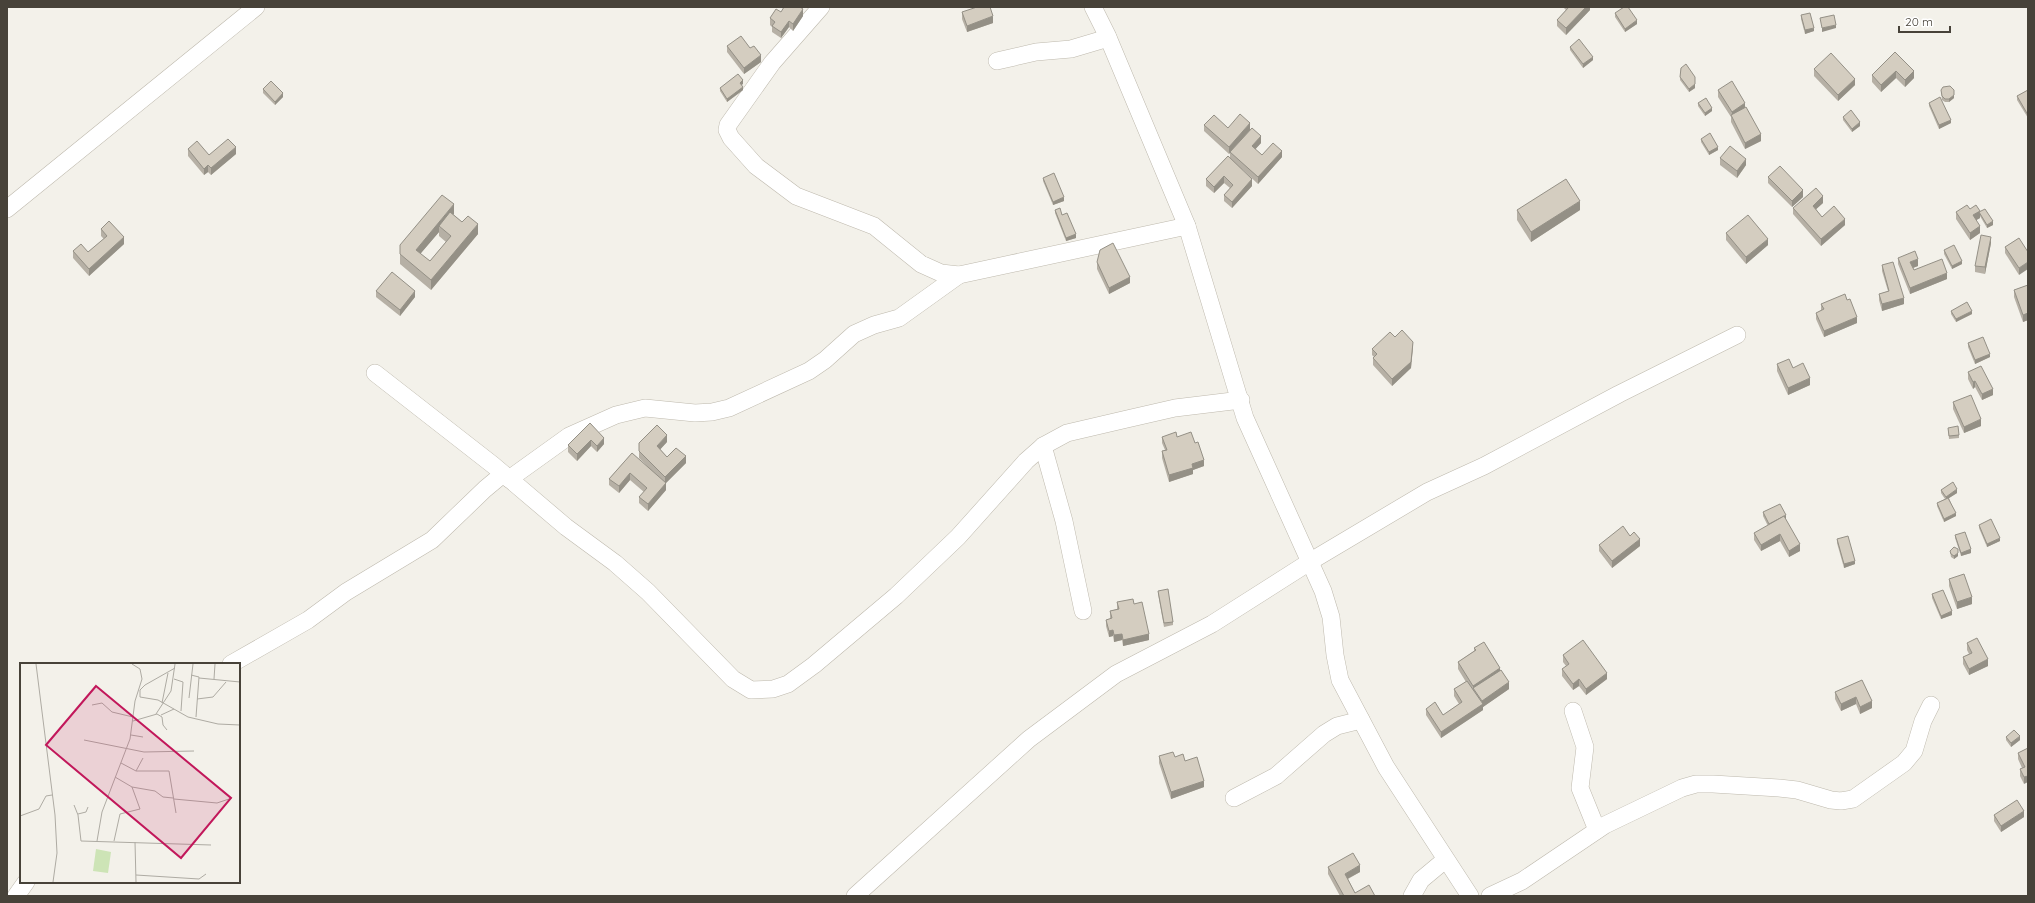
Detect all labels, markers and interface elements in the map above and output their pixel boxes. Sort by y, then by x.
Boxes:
scale bar [1899,8,1950,34]
text: 20 m [1905,14,1933,29]
inset map [20,663,240,883]

